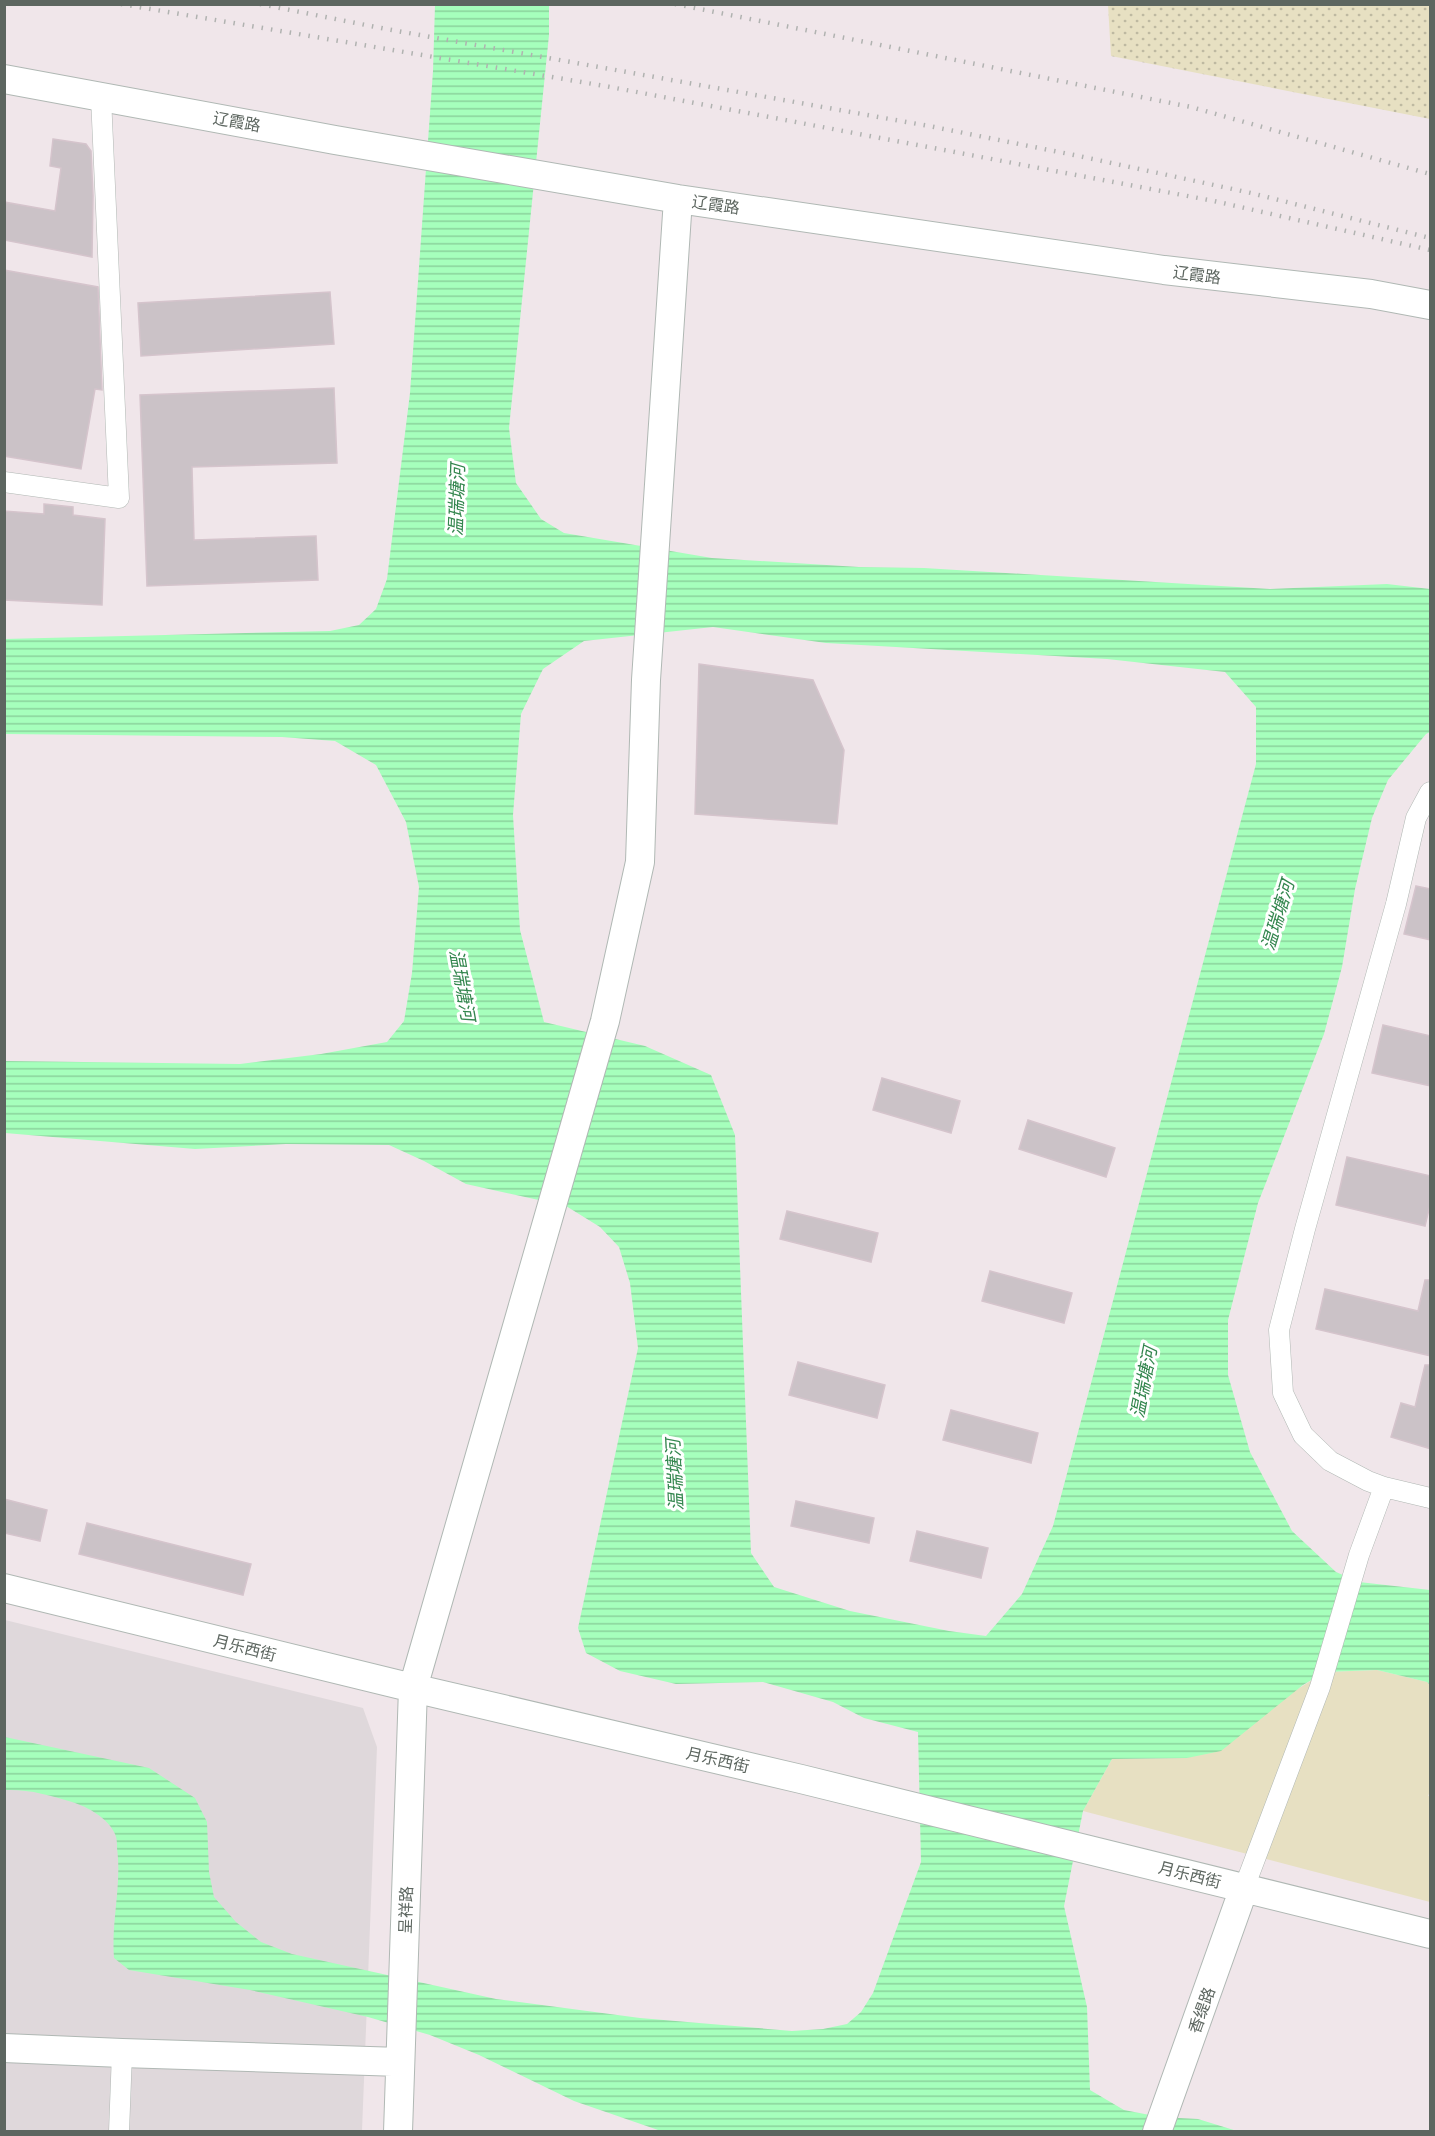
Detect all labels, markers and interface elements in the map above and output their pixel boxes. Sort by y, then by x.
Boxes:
street label: 辽霞路 [212,107,262,135]
street label: 辽霞路 [691,191,741,217]
street label: 辽霞路 [1172,262,1222,286]
water label: 温瑞塘河 [444,461,468,536]
water label: 温瑞塘河 [1256,874,1299,953]
water label: 温瑞塘河 [446,948,481,1025]
water label: 温瑞塘河 [1125,1342,1161,1419]
water label: 温瑞塘河 [661,1435,687,1512]
street label: 月乐西街 [212,1630,278,1664]
street label: 月乐西街 [685,1743,751,1775]
street label: 月乐西街 [1157,1857,1223,1891]
street label: 呈祥路 [395,1886,415,1934]
street label: 香缇路 [1184,1984,1218,2036]

